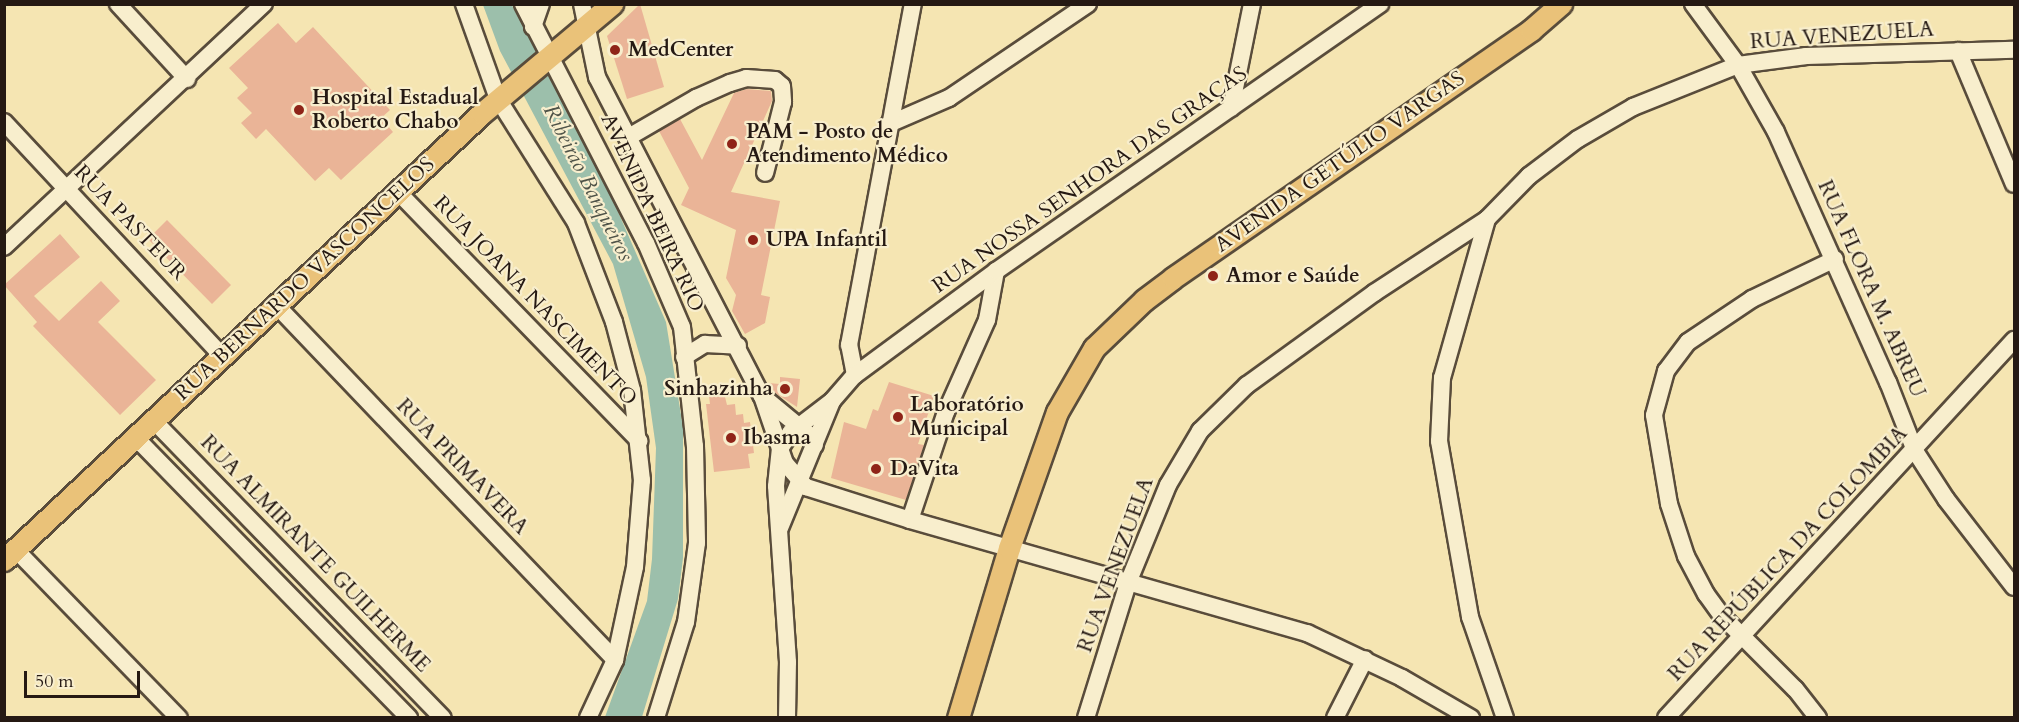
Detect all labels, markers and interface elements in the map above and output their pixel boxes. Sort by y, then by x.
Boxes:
street label: RUA VENEZUELA [1749,17,1935,55]
place label: MedCenter [628,37,734,63]
marker: MedCenter [606,41,624,59]
street label: RUA NOSSA SENHORA DAS GRAÇAS [928,61,1252,299]
street label: AVENIDA GETÚLIO VARGAS [1210,66,1470,258]
place label: Hospital Estadual Roberto Chabo [312,85,479,135]
water label: Ribeirão Banqueiros [537,100,639,266]
marker: Hospital Estadual Roberto Chabo [290,101,308,119]
street label: AVENIDA BEIRA RIO [595,110,709,316]
place label: PAM - Posto de Atendimento Médico [746,119,948,169]
marker: PAM - Posto de Atendimento Médico [723,135,741,153]
street label: RUA BERNARDO VASCONCELOS [170,152,440,406]
street label: RUA PASTEUR [69,160,191,286]
street label: RUA FLORA M. ABREU [1812,177,1930,401]
street label: RUA JOANA NASCIMENTO [428,191,642,411]
place label: UPA Infantil [766,227,887,253]
marker: UPA Infantil [744,231,762,249]
place label: Amor e Saúde [1226,263,1360,289]
marker: Amor e Saúde [1204,267,1222,285]
place label: Sinhazinha [664,376,773,402]
marker: Sinhazinha [778,382,792,396]
place label: Laboratório Municipal [910,392,1024,442]
street label: RUA PRIMAVERA [391,394,533,540]
marker: Laboratório Municipal [891,410,905,424]
street label: RUA REPÚBLICA DA COLOMBIA [1663,421,1913,687]
place label: Ibasma [743,425,811,451]
street label: RUA ALMIRANTE GUILHERME [195,430,435,678]
marker: Ibasma [724,431,738,445]
place label: DaVita [890,456,959,482]
marker: DaVita [867,460,885,478]
street label: RUA VENEZUELA [1073,474,1159,656]
scale bar [27,659,142,697]
text: 50 m [35,669,74,694]

